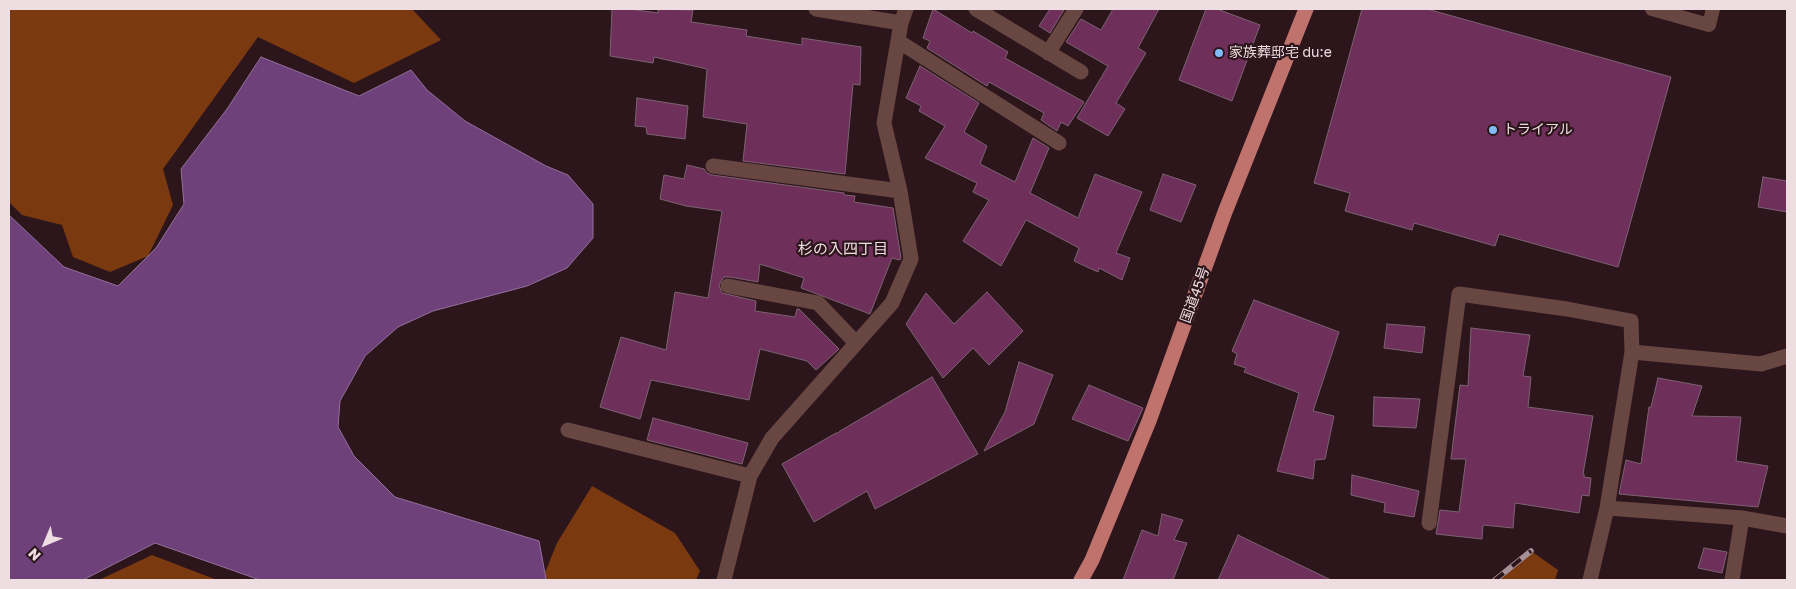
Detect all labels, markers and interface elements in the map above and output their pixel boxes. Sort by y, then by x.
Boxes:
place label: 家族葬邸宅 du:e [1229,45,1332,61]
marker: 家族葬邸宅 du:e [1213,47,1225,59]
place label: トライアル [1503,122,1573,138]
marker: トライアル [1487,124,1499,136]
district label: 杉の入四丁目 [798,240,888,258]
street label: 国道45号 [1177,265,1213,325]
north arrow [20,519,70,569]
text: N [24,545,44,565]

